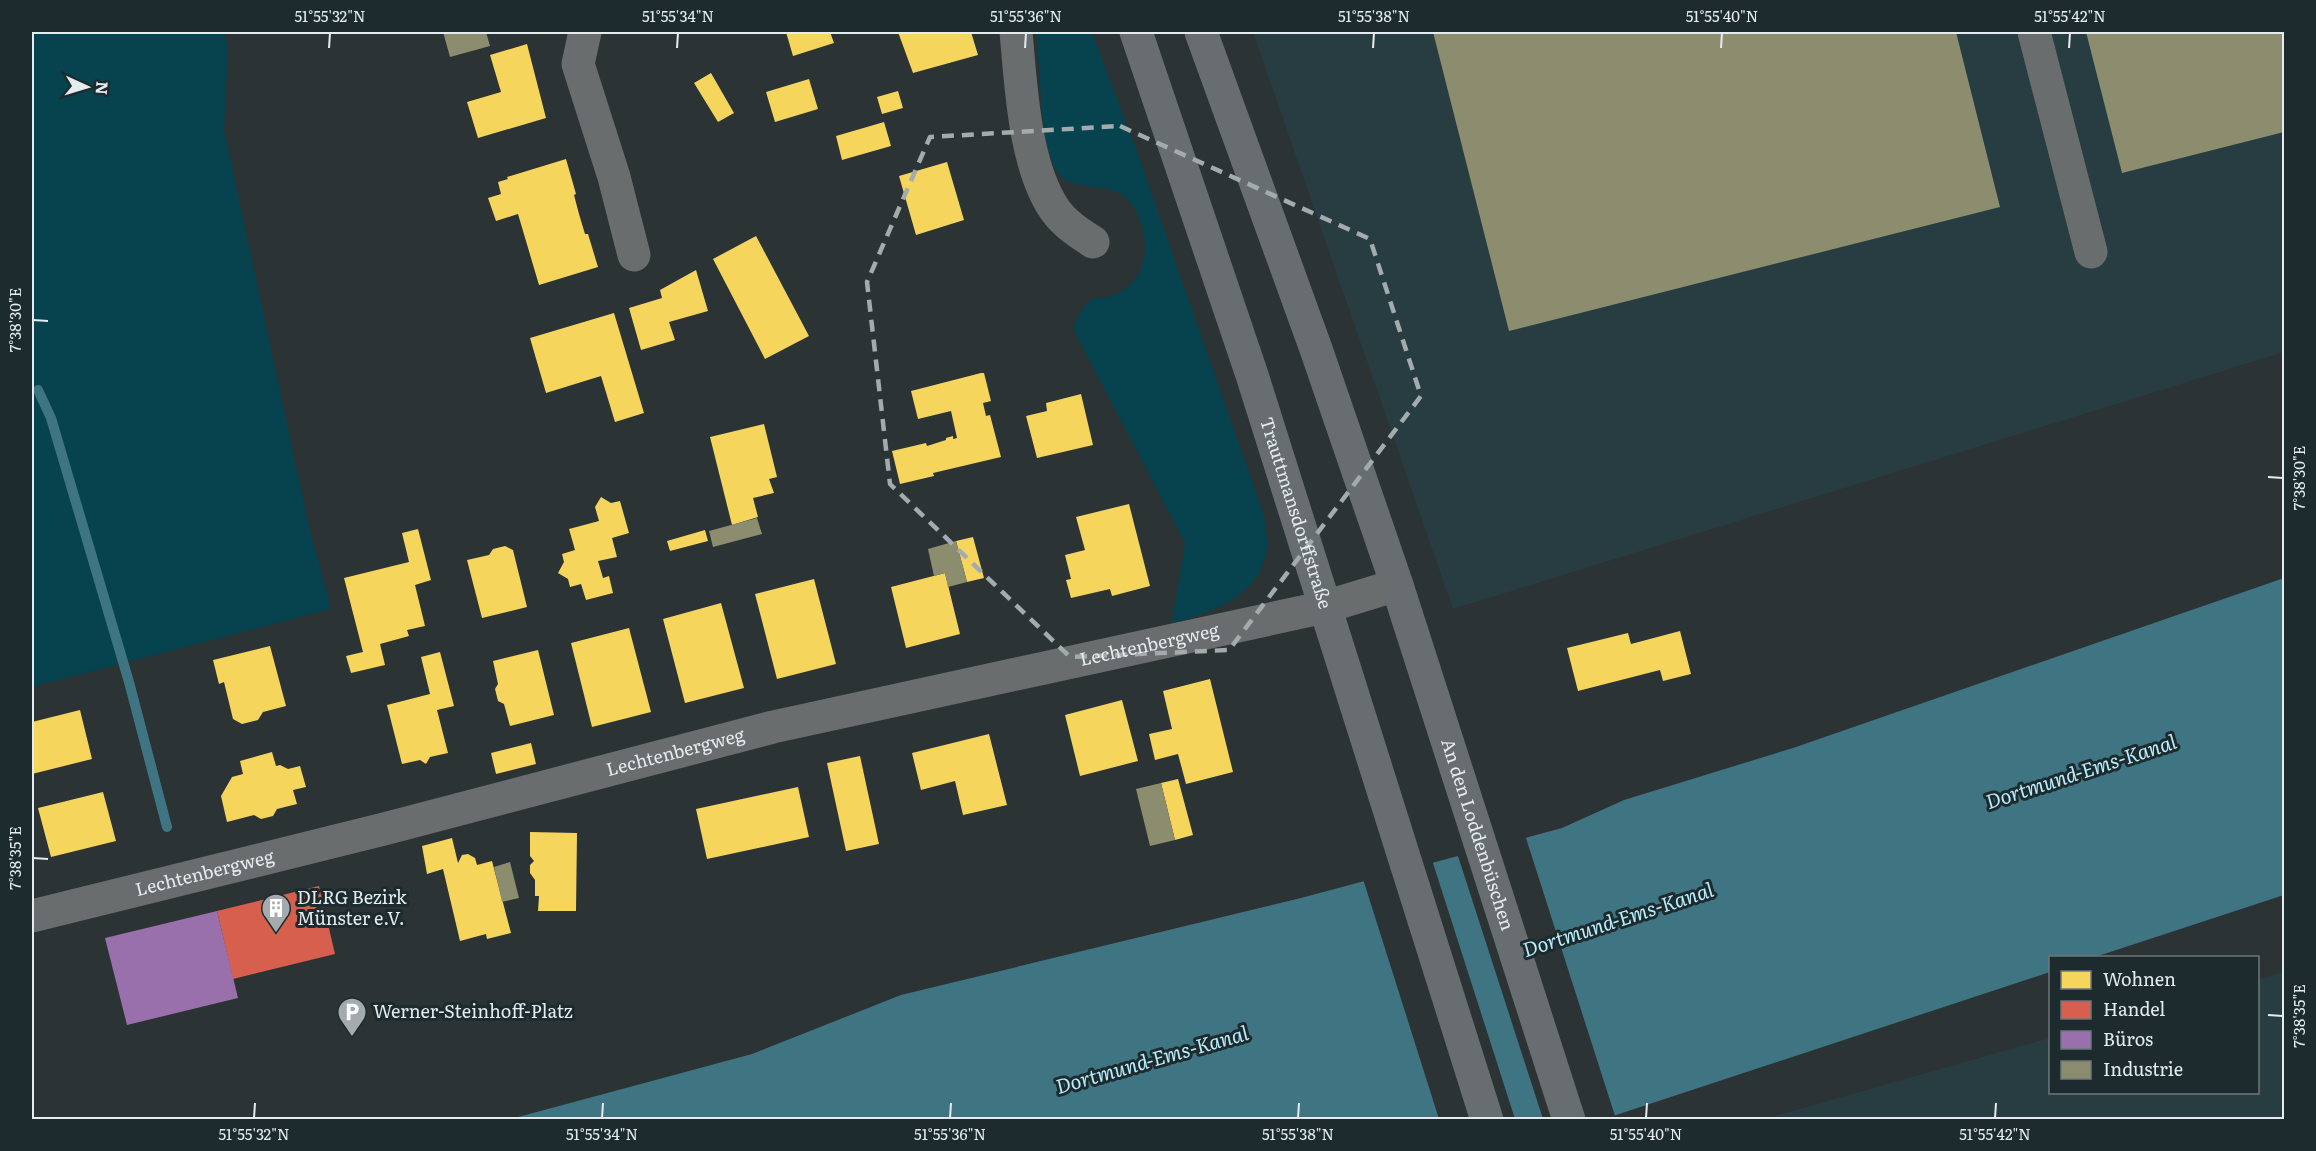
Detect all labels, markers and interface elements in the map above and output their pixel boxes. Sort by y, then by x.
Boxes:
text: 51°55'32"N [294,4,366,27]
text: 51°55'34"N [642,4,714,27]
text: 51°55'36"N [990,4,1062,27]
text: 51°55'38"N [1338,4,1410,27]
text: 51°55'40"N [1686,4,1758,27]
text: 51°55'42"N [2034,4,2106,27]
north arrow [57,57,117,117]
text: N [91,81,115,96]
text: 7°38'30"E [3,288,26,352]
street label: Trauttmansdorffstraße [1254,413,1340,612]
text: 7°38'30"E [2287,446,2310,510]
street label: Lechtenbergweg [1077,615,1222,672]
street label: Lechtenbergweg [603,720,748,782]
water label: Dortmund-Ems-Kanal [1981,725,2180,815]
street label: An den Loddenbüschen [1435,735,1522,934]
text: 7°38'35"E [3,826,26,890]
street label: Lechtenbergweg [132,841,278,902]
water label: Dortmund-Ems-Kanal [1518,873,1717,963]
place label: DLRG Bezirk Münster e.V. [297,883,408,931]
building icon: DLRG Bezirk Münster e.V. [260,892,292,934]
legend [2049,956,2259,1094]
text: Wohnen [2103,965,2176,992]
text: 7°38'35"E [2287,984,2310,1048]
text: Handel [2103,995,2165,1022]
parking icon: Werner-Steinhoff-Platz [336,996,368,1038]
place label: Werner-Steinhoff-Platz [373,997,573,1024]
water label: Dortmund-Ems-Kanal [1052,1016,1252,1100]
text: Büros [2103,1025,2153,1052]
text: Industrie [2103,1055,2183,1082]
text: 51°55'32"N [218,1122,290,1145]
text: 51°55'34"N [566,1122,638,1145]
text: 51°55'36"N [914,1122,986,1145]
text: 51°55'38"N [1262,1122,1334,1145]
text: 51°55'40"N [1610,1122,1682,1145]
text: 51°55'42"N [1959,1122,2031,1145]

